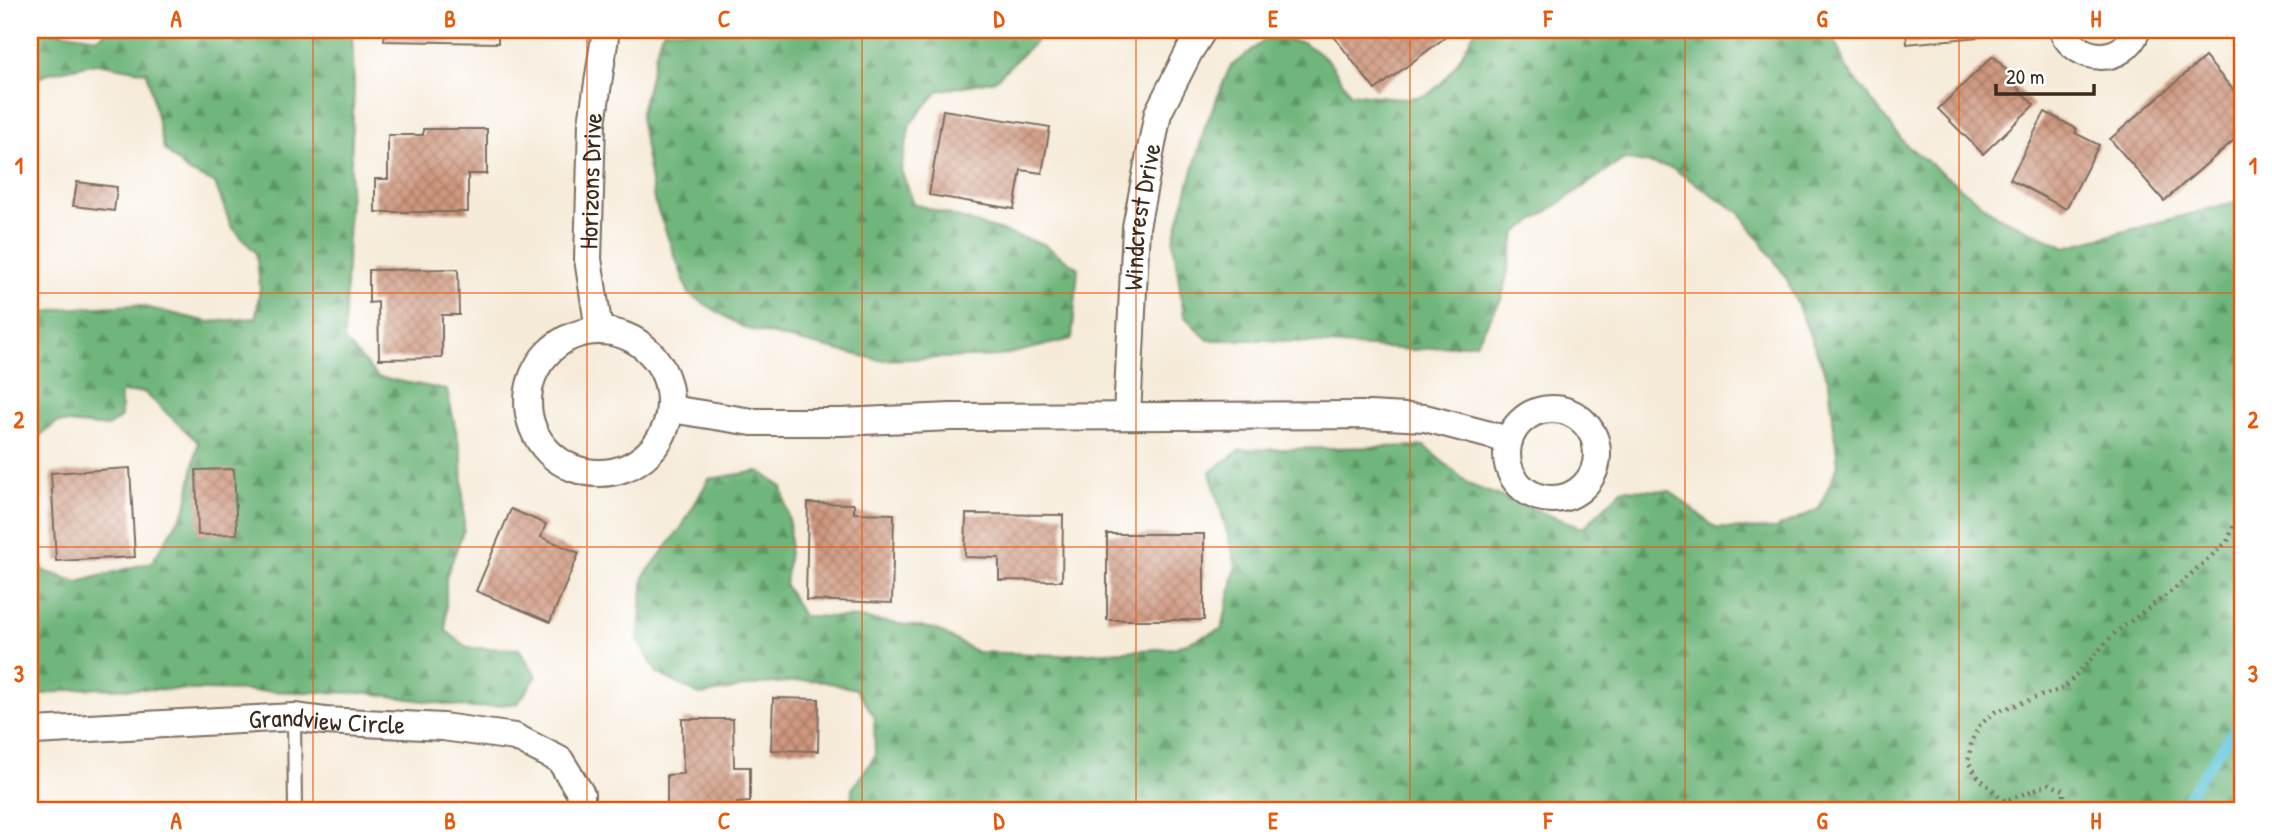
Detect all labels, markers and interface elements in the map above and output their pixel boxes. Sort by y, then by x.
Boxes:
text: A [170,3,182,34]
text: B [444,3,456,34]
text: C [718,3,730,34]
text: D [994,3,1006,34]
text: E [1268,3,1279,34]
text: F [1543,3,1554,34]
text: G [1816,3,1828,34]
text: H [2091,3,2102,34]
scale bar [1996,52,2094,96]
text: 20 m [2006,62,2044,91]
street label: Horizons Drive [570,110,610,250]
street label: Windcrest Drive [1115,140,1169,291]
text: 1 [15,150,23,181]
text: 1 [2249,150,2257,181]
text: 2 [14,404,25,435]
text: 2 [2248,404,2259,435]
text: 3 [14,658,24,689]
text: 3 [2248,658,2258,689]
street label: Grandview Circle [248,699,406,742]
text: A [170,805,182,836]
text: B [444,805,456,836]
text: C [718,805,730,836]
text: D [994,805,1006,836]
text: E [1268,805,1279,836]
text: F [1543,805,1554,836]
text: G [1816,805,1828,836]
text: H [2091,805,2102,836]

